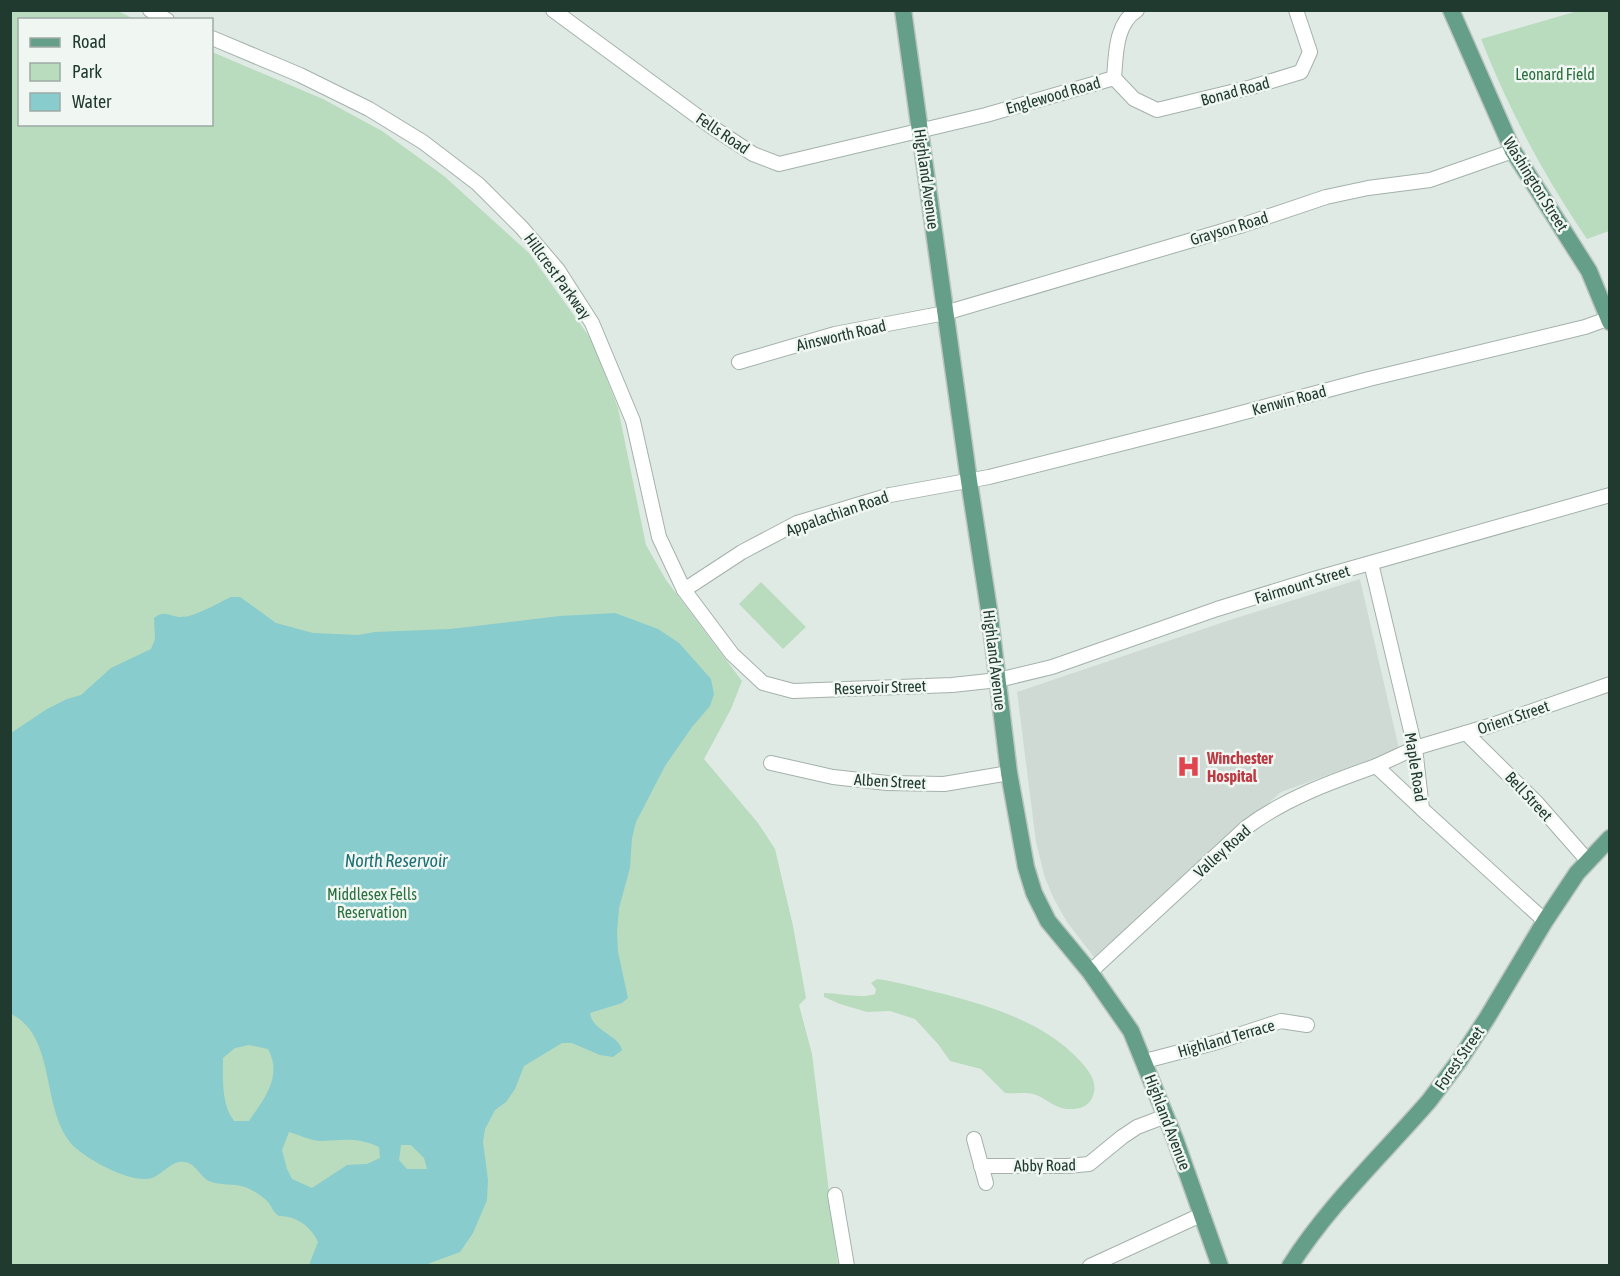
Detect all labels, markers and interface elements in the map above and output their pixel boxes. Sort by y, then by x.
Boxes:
legend [18,18,213,126]
text: Road [72,31,106,52]
text: Park [72,61,102,82]
park label: Leonard Field [1515,65,1595,83]
street label: Englewood Road [1004,73,1103,118]
street label: Bonad Road [1199,73,1271,109]
text: Water [72,91,112,112]
street label: Fells Road [693,109,753,157]
street label: Highland Avenue [910,128,943,230]
street label: Washington Street [1499,134,1572,235]
street label: Grayson Road [1188,208,1270,249]
street label: Hillcrest Parkway [520,230,595,323]
street label: Ainsworth Road [794,316,888,354]
street label: Kenwin Road [1250,381,1328,419]
street label: Appalachian Road [783,487,891,540]
street label: Fairmount Street [1252,561,1352,607]
street label: Highland Avenue [979,609,1010,711]
street label: Reservoir Street [833,676,927,698]
street label: Orient Street [1475,696,1552,738]
street label: Maple Road [1401,731,1430,803]
place label: Winchester Hospital [1206,749,1273,785]
hospital icon: Winchester Hospital [1176,754,1202,780]
street label: Bell Street [1502,768,1557,825]
street label: Alben Street [854,770,927,792]
street label: Valley Road [1190,821,1255,882]
water label: North Reservoir [345,850,448,871]
park label: Middlesex Fells Reservation [327,885,417,921]
street label: Highland Terrace [1176,1016,1277,1061]
street label: Forest Street [1431,1023,1488,1093]
street label: Highland Avenue [1141,1072,1195,1173]
street label: Abby Road [1014,1155,1076,1176]

